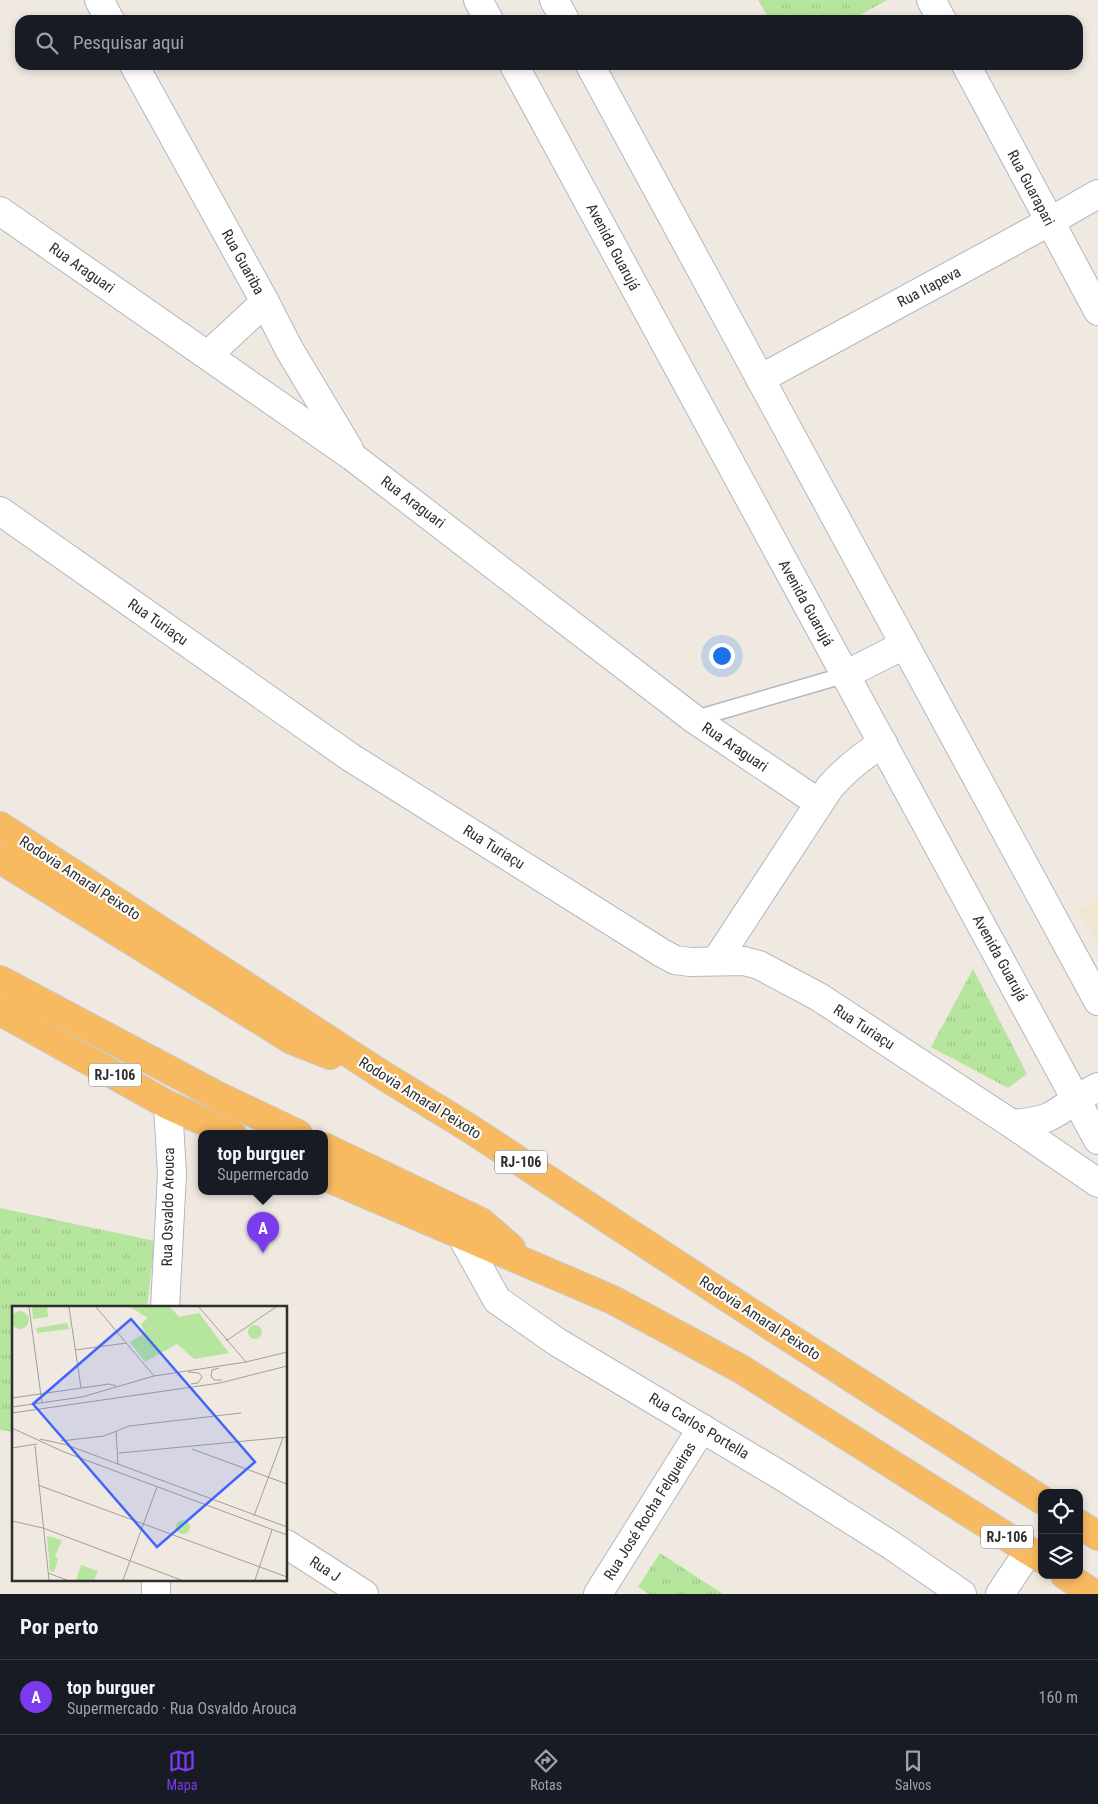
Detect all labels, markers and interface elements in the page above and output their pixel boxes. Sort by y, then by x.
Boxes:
search box [15,15,1083,70]
icon: search [33,29,61,57]
text: Pesquisar aqui [73,31,184,54]
street label: Rua Guarapari [1004,147,1058,229]
street label: Avenida Guarujá [582,200,644,294]
street label: Rua Guariba [218,226,268,298]
street label: Rua Araguari [46,239,118,297]
street label: Rua Itapeva [894,263,964,311]
street label: Rua Araguari [377,472,449,532]
street label: Avenida Guarujá [775,557,837,649]
street label: Rua Turiaçu [124,595,192,649]
your location [709,643,735,669]
street label: Rua Araguari [699,718,771,776]
street label: Rua Turiaçu [460,821,528,873]
street label: Rodovia Amaral Peixoto [16,832,144,924]
street label: Avenida Guarujá [969,912,1031,1004]
street label: Rua Turiaçu [830,1001,898,1053]
street label: Rodovia Amaral Peixoto [356,1053,484,1143]
road number: RJ-106 [89,1064,141,1086]
popup [198,1130,328,1195]
text: top burguer [217,1142,305,1165]
street label: Rua Osvaldo Arouca [158,1147,178,1267]
road number: RJ-106 [495,1150,547,1174]
text: Supermercado [217,1165,309,1184]
pin: A [247,1212,279,1253]
street label: Rodovia Amaral Peixoto [696,1272,824,1364]
inset map [12,1306,288,1582]
street label: Rua Carlos Portella [646,1389,752,1463]
street label: Rua José Rocha Felgueiras [600,1439,700,1583]
map controls [1038,1489,1083,1579]
button: locate [1038,1489,1083,1534]
road number: RJ-106 [981,1525,1033,1548]
button: layers [1038,1534,1083,1579]
street label: Rua J [306,1552,344,1586]
text: Por perto [20,1615,99,1639]
text: top burguer [67,1676,155,1699]
text: A [31,1688,41,1707]
text: 160 m [1039,1688,1078,1707]
text: Supermercado · Rua Osvaldo Arouca [67,1699,297,1718]
tab: Mapa [166,1747,197,1793]
tab: Rotas [530,1747,562,1793]
tab: Salvos [895,1747,932,1793]

